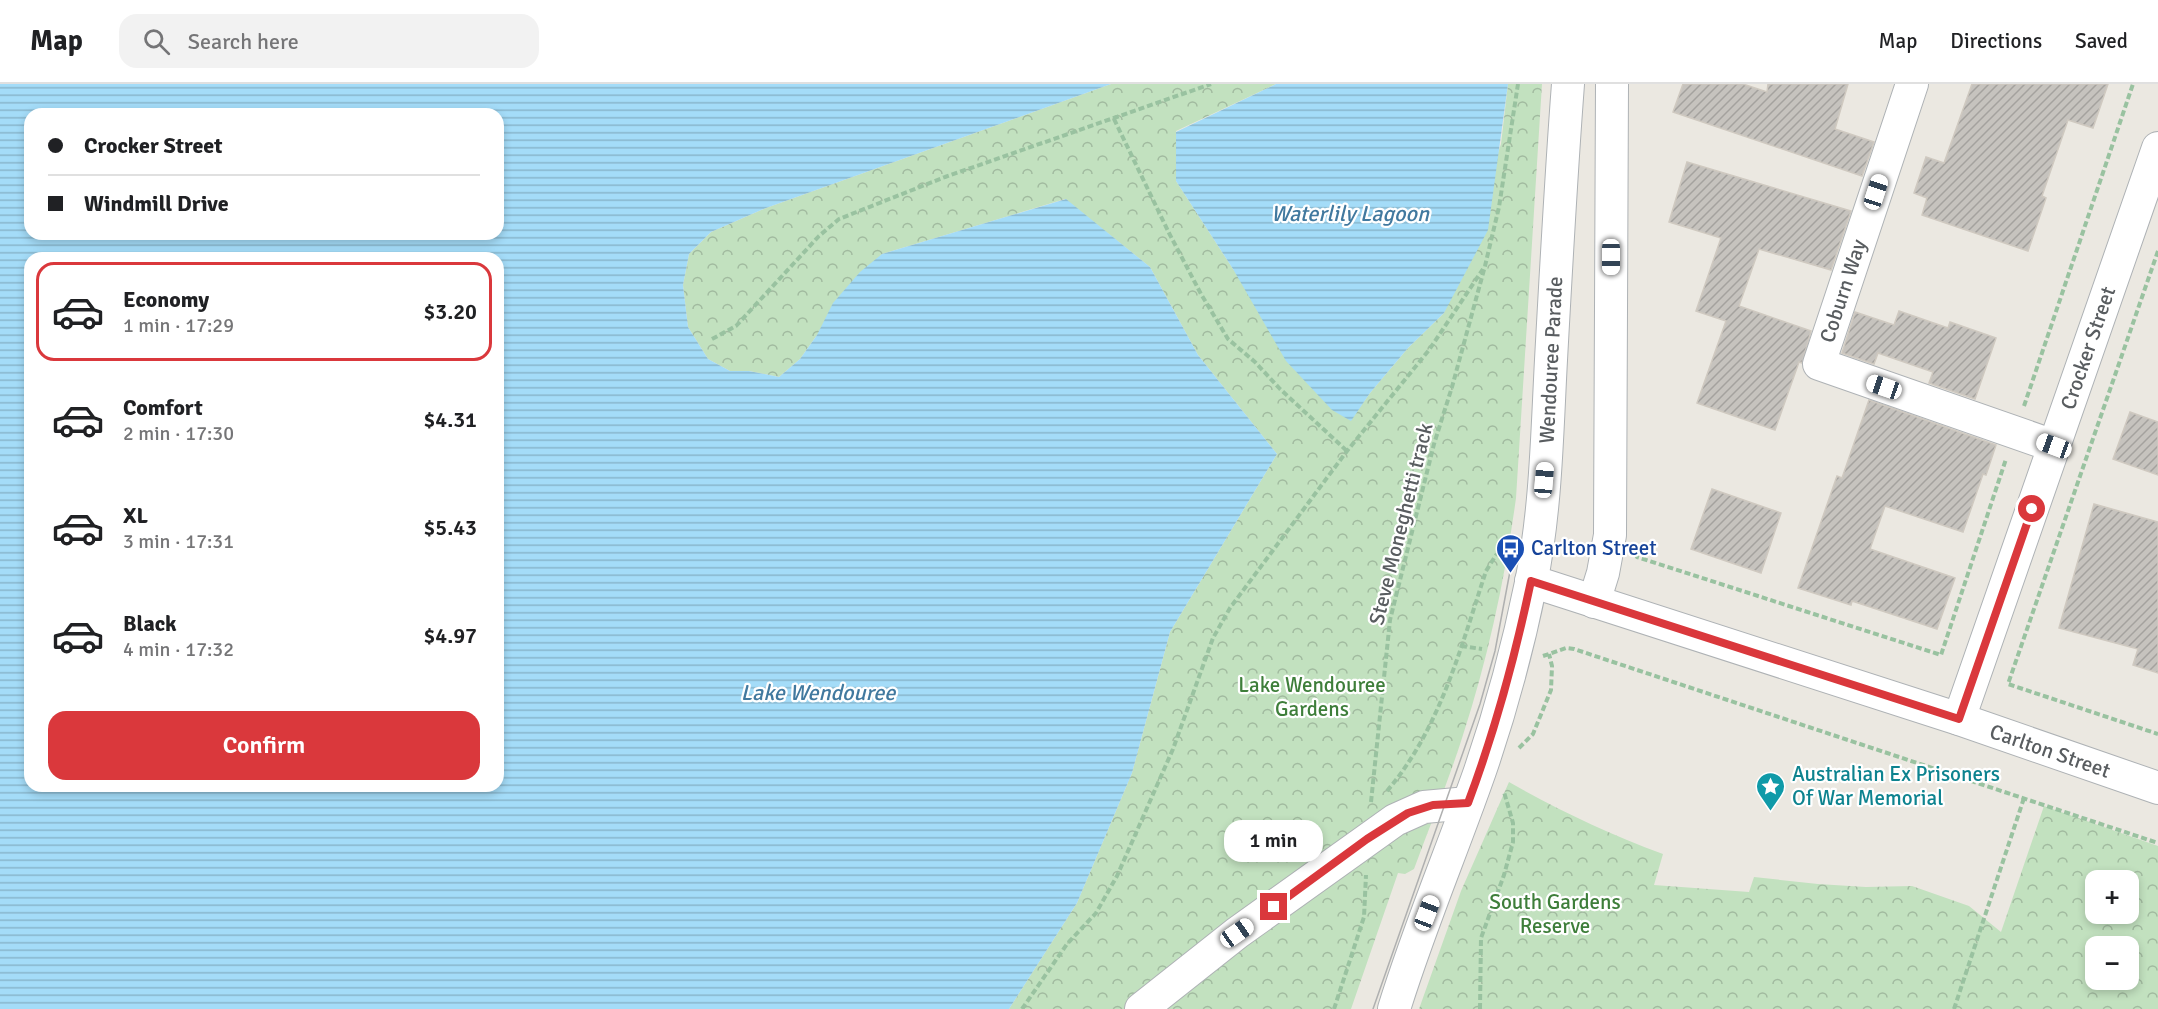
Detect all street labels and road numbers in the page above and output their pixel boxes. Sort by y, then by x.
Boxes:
street label: Coburn Way [1814,236,1872,346]
street label: Wendouree Parade [1534,276,1568,444]
street label: Crocker Street [2055,283,2121,413]
street label: Steve Moneghetti track [1363,420,1439,628]
street label: Carlton Street [1986,718,2114,784]

